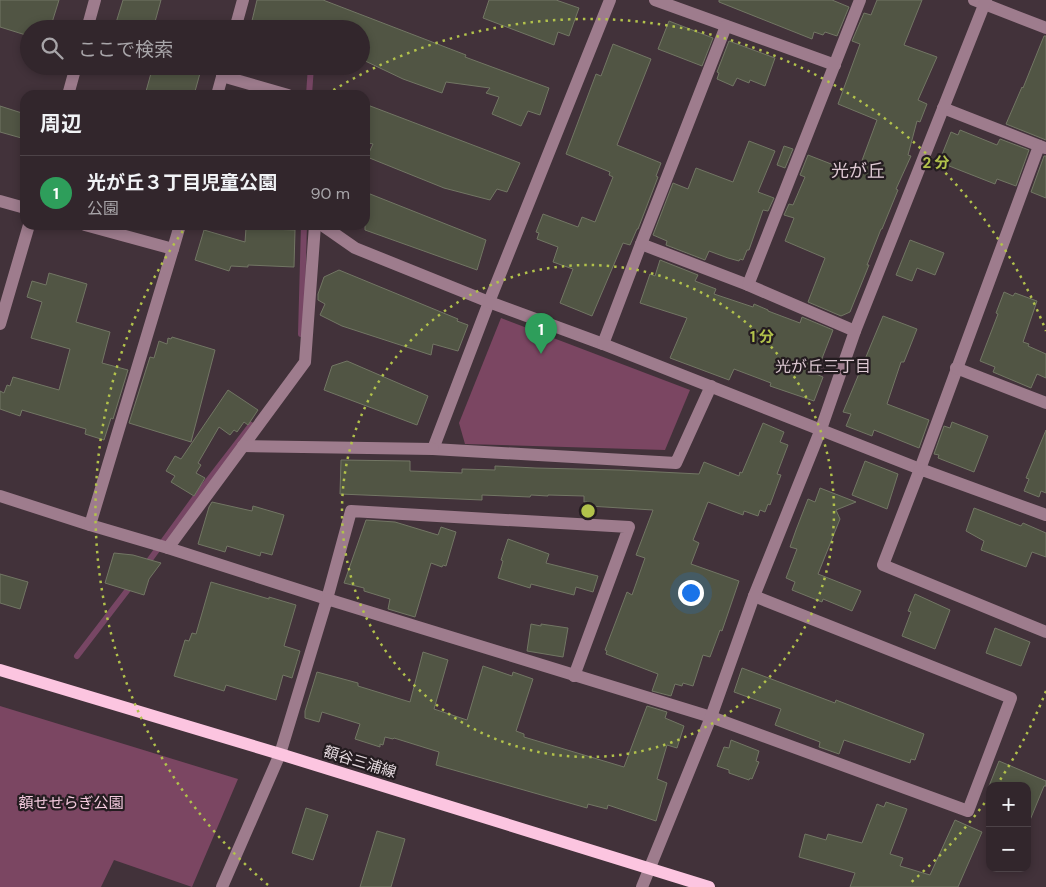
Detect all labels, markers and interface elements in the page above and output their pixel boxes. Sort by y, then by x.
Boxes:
search box [20,20,370,75]
icon: search [38,34,66,62]
text: ここで検索 [78,37,173,62]
text: 周辺 [40,110,82,138]
text: 2 分 [922,153,950,173]
district label: 光が丘 [831,159,885,183]
text: 光が丘３丁目児童公園 [87,170,277,195]
text: 1 [53,183,59,204]
text: 90 m [310,183,350,204]
text: 公園 [87,198,119,219]
pin: 1 [525,313,557,354]
text: 1 分 [750,327,774,347]
district label: 光が丘三丁目 [775,356,871,377]
centre of rings [579,502,597,520]
your location [678,580,704,606]
street label: 額谷三浦線 [321,741,399,783]
map controls [986,782,1031,872]
button: + [986,782,1031,827]
park label: 額せせらぎ公園 [18,793,124,813]
button: − [986,827,1031,872]

